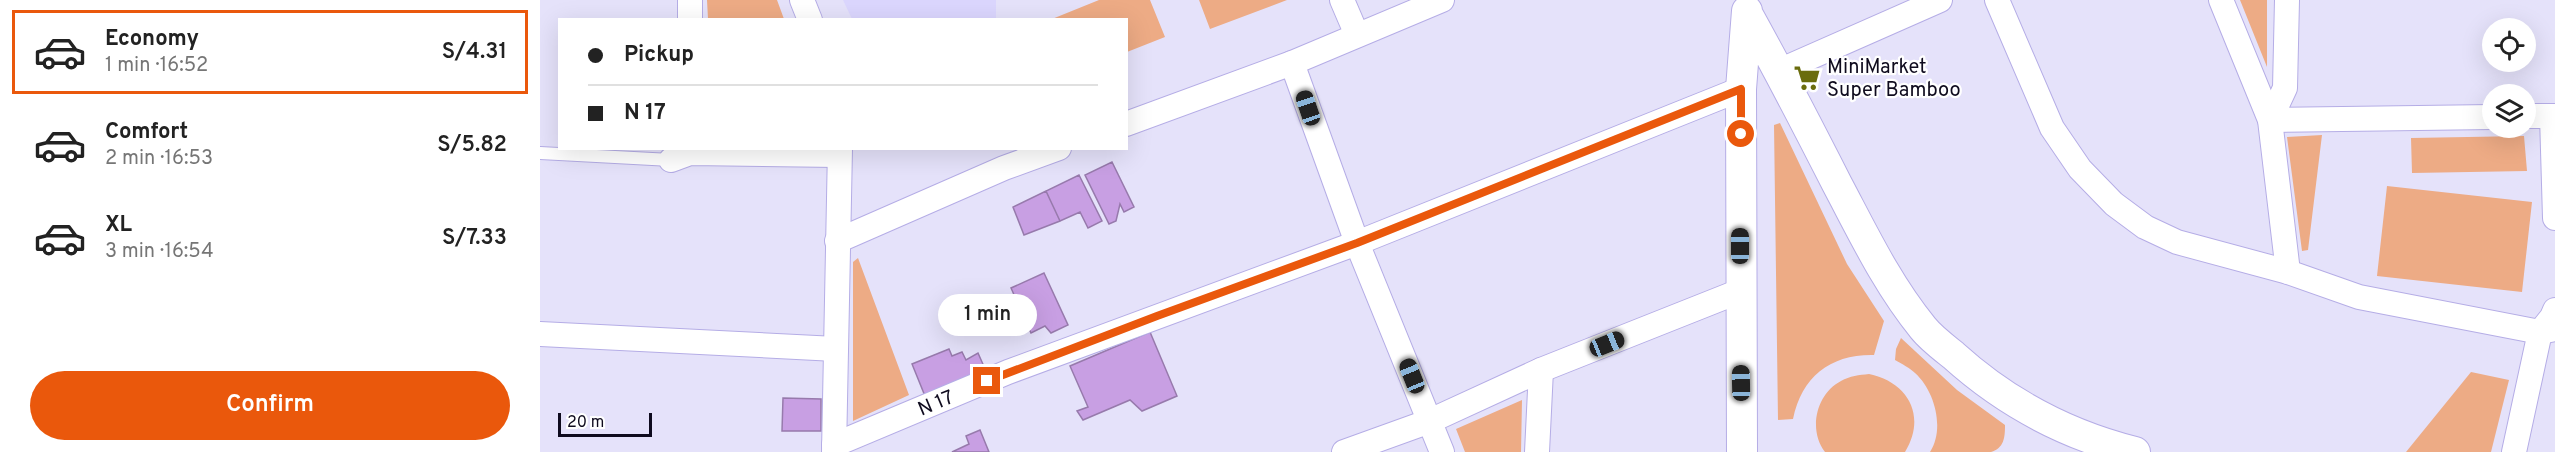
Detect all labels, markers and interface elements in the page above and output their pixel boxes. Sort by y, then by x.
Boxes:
map controls [2482,18,2536,138]
button: locate [2482,18,2536,72]
icon: car [33,25,87,79]
text: Economy [105,26,199,53]
text: S/4.31 [442,39,507,66]
text: Pickup [624,42,694,69]
text: 1 min · 16:52 [105,53,208,79]
place label: MiniMarket Super Bamboo [1827,55,1961,104]
supermarket icon: MiniMarket Super Bamboo [1792,63,1822,93]
button: layers [2482,84,2536,138]
car [1294,88,1322,128]
text: N 17 [624,100,666,127]
icon: car [33,118,87,172]
text: Comfort [105,119,188,146]
route start [1727,120,1754,147]
text: S/5.82 [437,132,507,159]
text: 2 min · 16:53 [105,146,213,172]
icon: car [33,211,87,265]
text: XL [105,212,132,239]
text: S/7.33 [442,225,507,252]
car [1731,228,1749,264]
text: 3 min · 16:54 [105,239,214,265]
callout: 1 min [938,294,1036,336]
text: 1 min [964,302,1011,328]
car [1587,329,1627,359]
car [1397,356,1427,396]
car [1732,365,1750,401]
route end [973,367,1000,394]
button: Confirm [30,371,510,440]
street label: N 17 [914,385,958,423]
scale bar [558,410,652,438]
text: 20 m [567,413,604,433]

